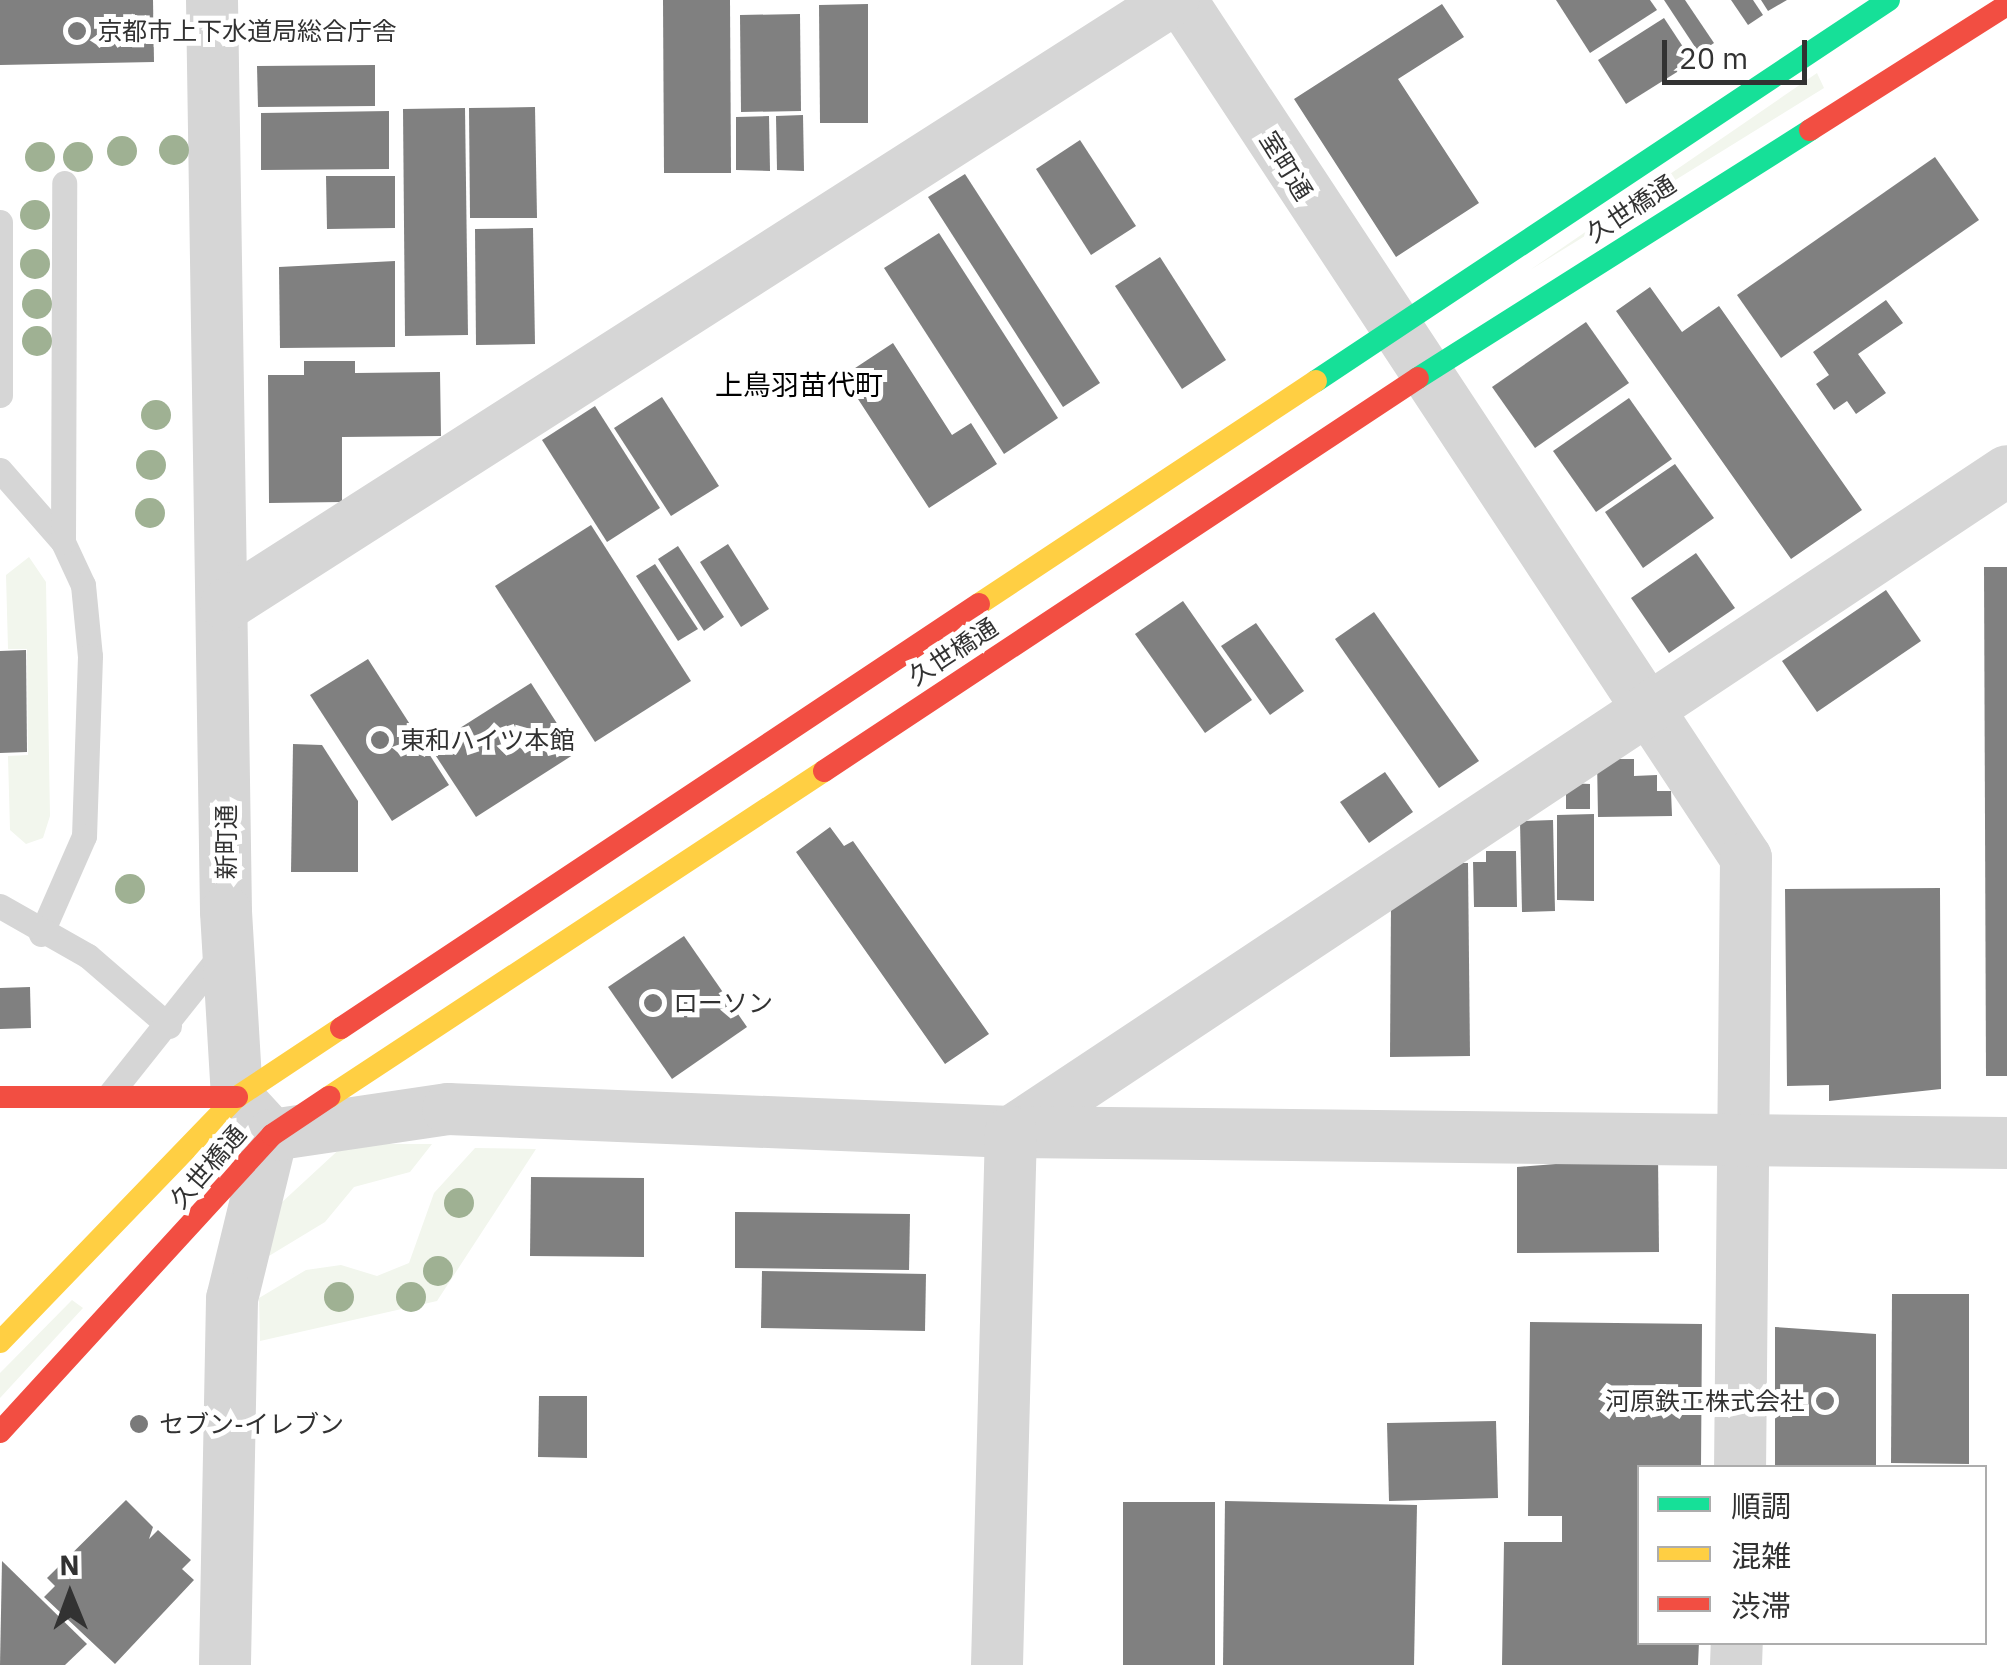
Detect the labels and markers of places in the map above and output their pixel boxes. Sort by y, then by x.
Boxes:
place label: 京都市上下水道局総合庁舎 [97,16,397,46]
marker: 京都市上下水道局総合庁舎 [66,20,88,42]
place label: 東和ハイツ本館 [400,725,575,755]
marker: 東和ハイツ本館 [369,729,391,751]
place label: ローソン [673,988,773,1018]
marker: ローソン [642,992,664,1014]
place label: 河原鉄工株式会社 [1605,1386,1805,1416]
marker: 河原鉄工株式会社 [1814,1390,1836,1412]
place label: セブン-イレブン [159,1409,344,1439]
marker: セブン-イレブン [128,1413,150,1435]

